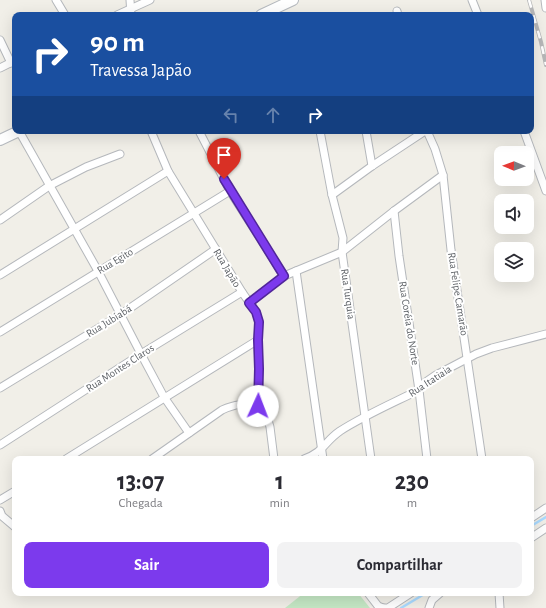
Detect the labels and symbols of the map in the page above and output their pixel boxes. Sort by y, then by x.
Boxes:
pin [207,138,241,179]
north arrow [494,146,534,186]
street label: Rua Egito [95,246,135,276]
street label: Rua Japão [211,247,243,289]
street label: Rua Felipe Camarão [446,252,470,336]
street label: Rua Turquia [339,268,357,320]
street label: Rua Coréia do Norte [397,280,421,366]
street label: Rua Jubiabá [84,303,134,339]
street label: Rua Montes Claros [84,342,156,394]
street label: Rua Itatiaia [407,363,453,399]
position arrow [237,385,279,427]

